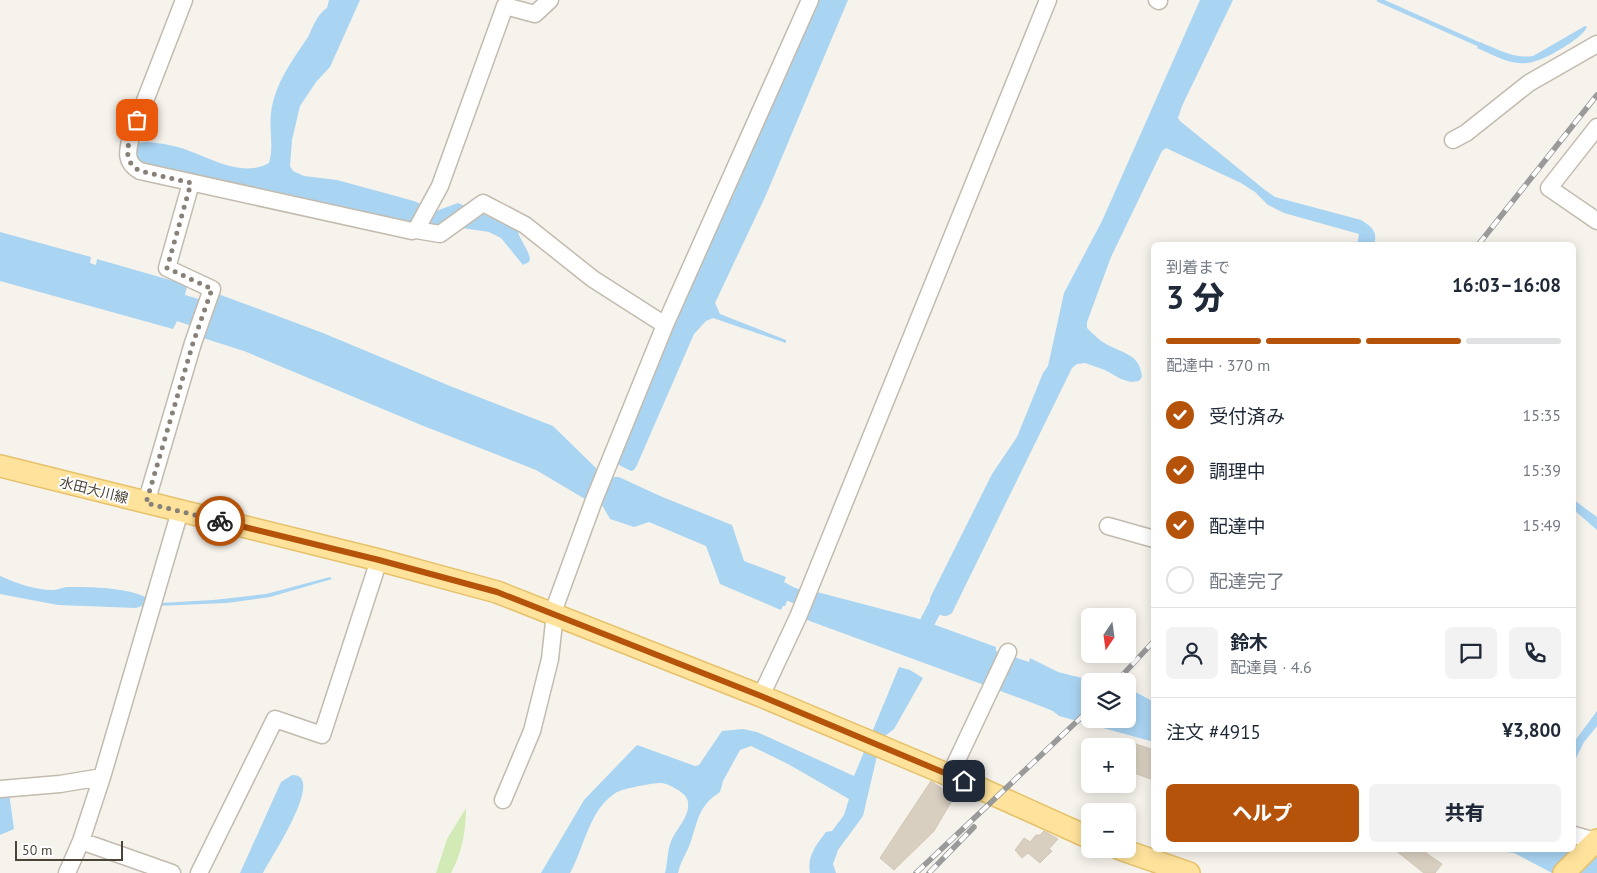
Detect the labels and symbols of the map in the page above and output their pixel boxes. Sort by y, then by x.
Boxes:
pin [116,99,158,141]
street label: 水田大川線 [58,473,130,507]
courier [195,496,245,546]
north arrow [1081,608,1136,662]
pin [943,760,985,802]
scale bar [15,838,122,861]

